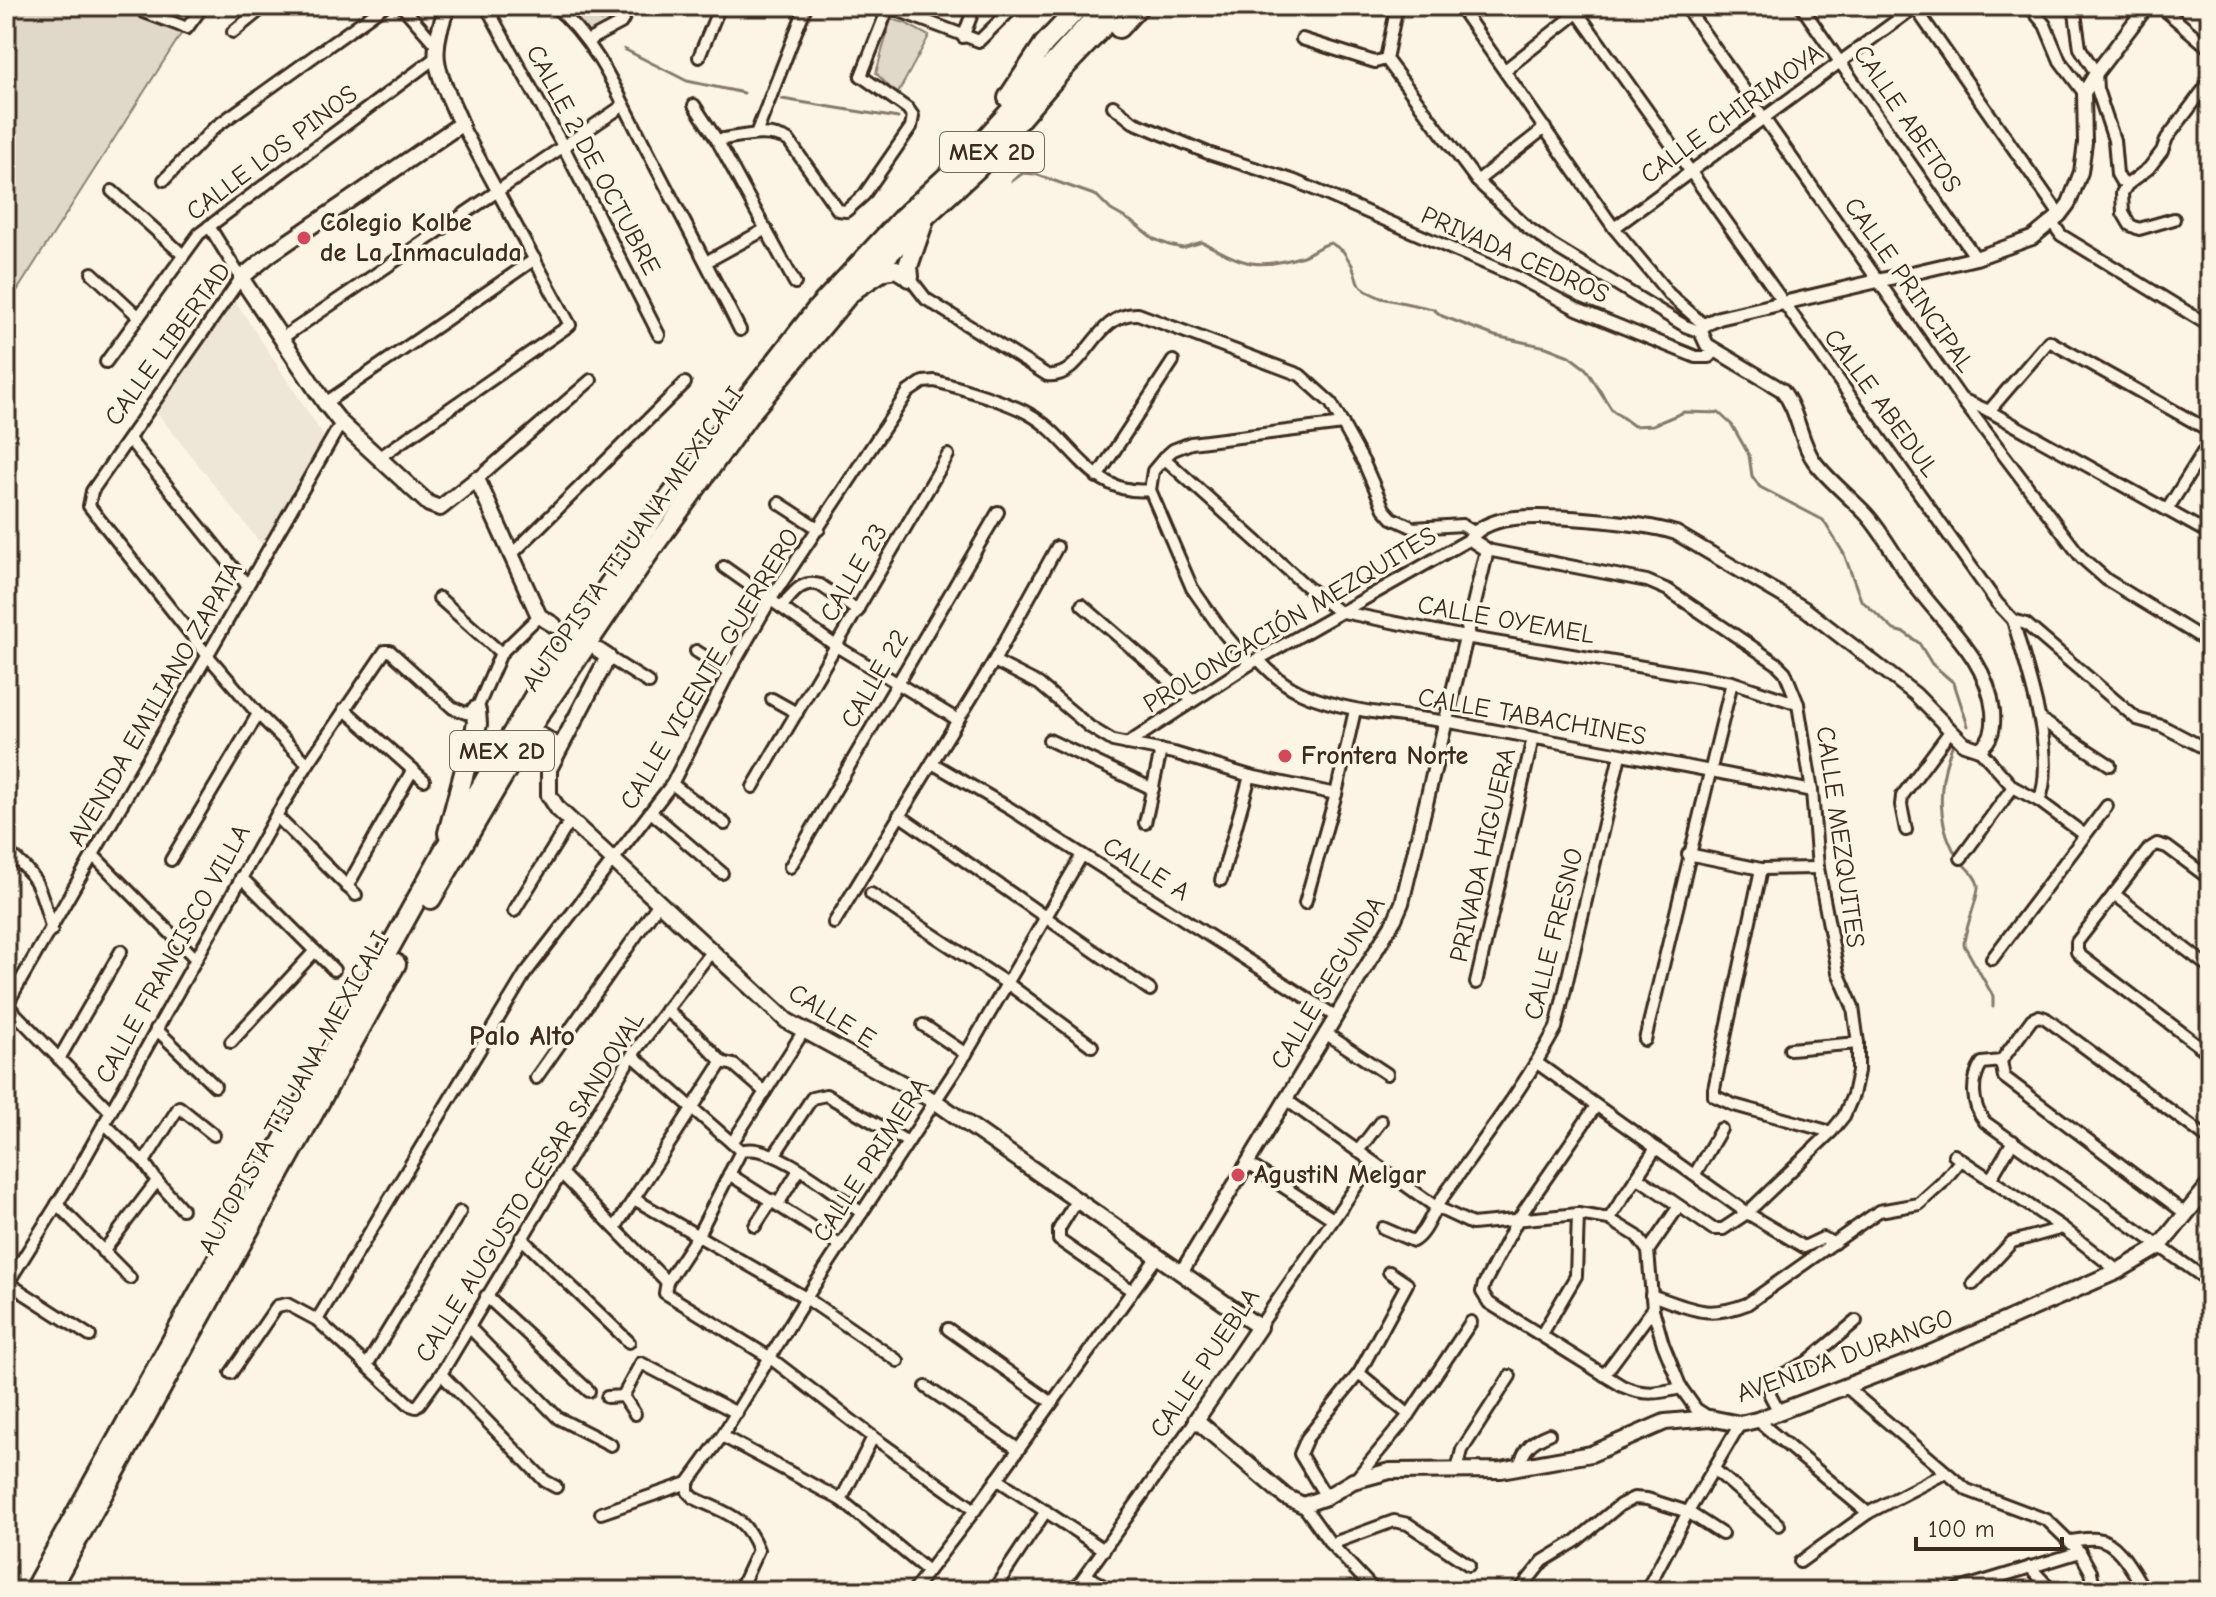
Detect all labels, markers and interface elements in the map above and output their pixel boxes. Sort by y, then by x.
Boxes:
street label: CALLE CHIRIMOYA [1635,38,1829,190]
street label: CALLE 2 DE OCTUBRE [520,40,666,280]
street label: CALLE ABETOS [1847,40,1967,198]
street label: CALLE LOS PINOS [181,79,363,227]
road number: MEX 2D [940,132,1044,172]
street label: CALLE PRINCIPAL [1837,192,1981,378]
street label: PRIVADA CEDROS [1416,200,1614,310]
place label: Colegio Kolbe de La Inmaculada [320,208,522,268]
marker: Colegio Kolbe de La Inmaculada [295,229,313,247]
street label: CALLE LIBERTAD [99,256,237,432]
street label: CALLE ABEDUL [1817,323,1945,483]
street label: AUTOPISTA TIJUANA-MEXICALI [516,381,750,697]
street label: CALLE 23 [814,519,894,627]
street label: PROLONGACIÓN MEZQUITES [1138,520,1442,719]
street label: CALLE VICENTE GUERRERO [614,523,806,815]
street label: AVENIDA EMILIANO ZAPATA [61,557,249,851]
street label: CALLE OYEMEL [1415,590,1597,650]
street label: CALLE 22 [835,624,915,734]
street label: CALLE TABACHINES [1416,682,1648,752]
street label: CALLE MEZQUITES [1810,724,1870,950]
road number: MEX 2D [450,731,554,771]
place label: Frontera Norte [1301,741,1468,771]
street label: PRIVADA HIGUERA [1444,745,1522,965]
marker: Frontera Norte [1276,747,1294,765]
street label: CALLE FRANCISCO VILLA [89,819,257,1089]
street label: CALLE A [1097,831,1195,907]
street label: CALLE FRESNO [1518,845,1590,1023]
street label: CALLE SEGUNDA [1265,891,1391,1075]
street label: AUTOPISTA TIJUANA-MEXICALI [192,926,396,1260]
street label: CALLE E [783,978,881,1054]
street label: CALLE AUGUSTO CESAR SANDOVAL [409,1006,651,1368]
district label: Palo Alto [469,1020,575,1052]
street label: CALLE PRIMERA [807,1072,935,1248]
place label: AgustiN Melgar [1254,1160,1426,1190]
marker: AgustiN Melgar [1229,1166,1247,1184]
street label: CALLE PUEBLA [1144,1283,1266,1443]
street label: AVENIDA DURANGO [1733,1303,1957,1409]
scale bar [1916,1501,2062,1551]
text: 100 m [1928,1515,1995,1543]

